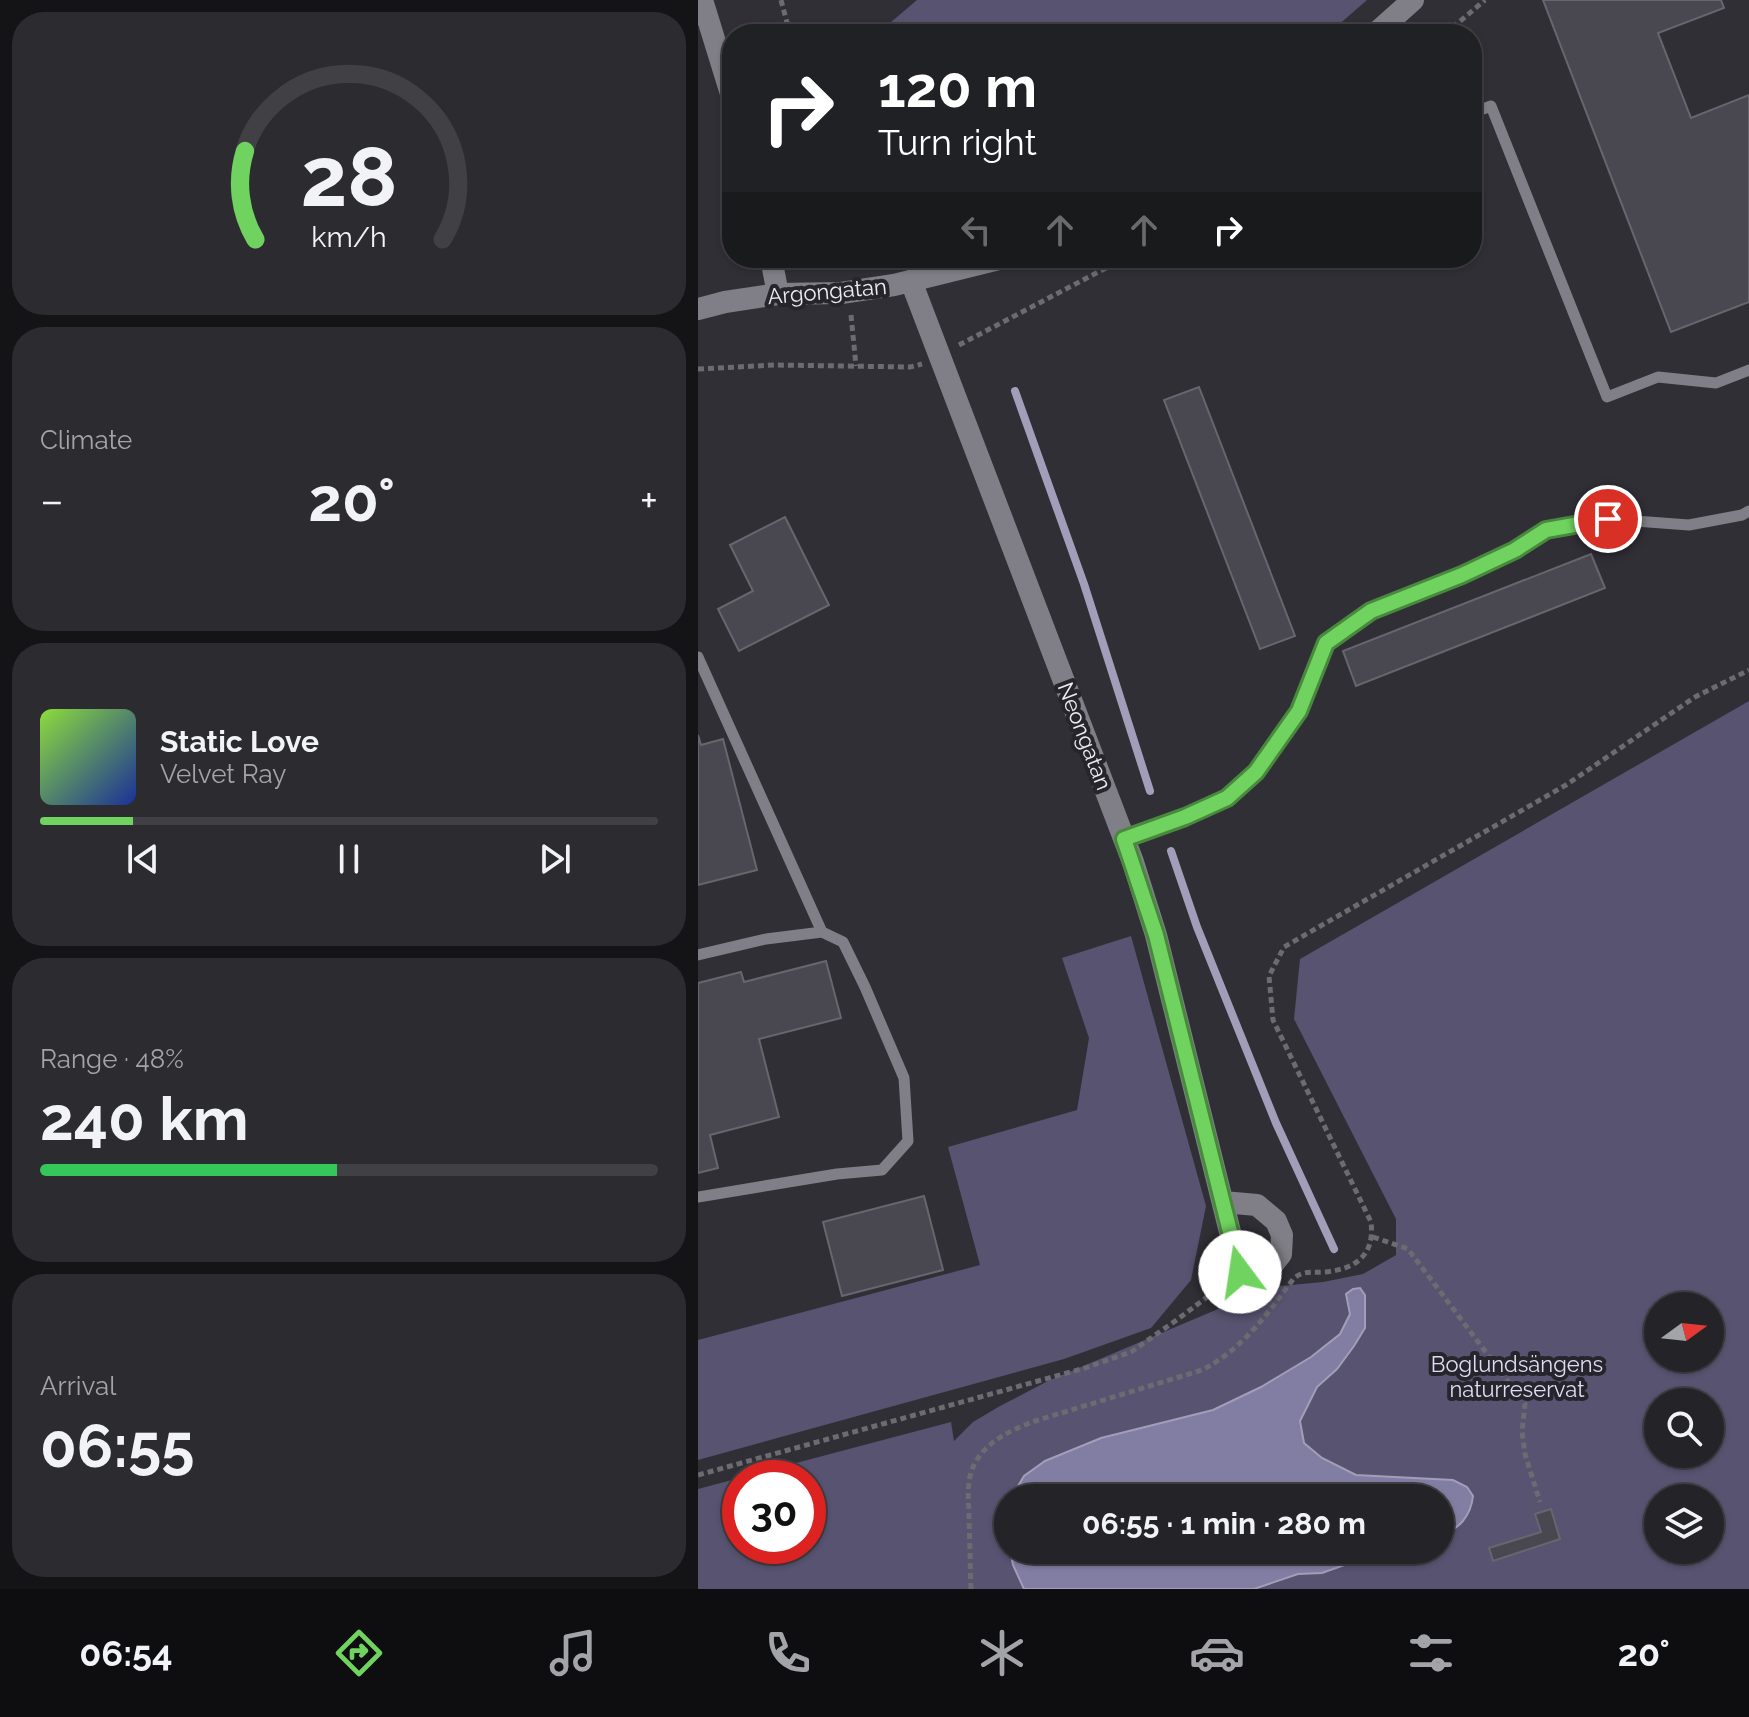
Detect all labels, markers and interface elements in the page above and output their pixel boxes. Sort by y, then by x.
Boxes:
text: 120 m [878,54,1037,120]
icon: right [746,56,850,160]
text: Turn right [878,121,1037,163]
text: 28 [300,127,398,224]
icon: left [954,208,998,252]
icon: ahead [1038,208,1082,252]
icon: ahead [1122,208,1166,252]
icon: right [1206,208,1250,252]
text: km/h [311,220,387,254]
street label: Argongatan [766,273,888,309]
text: Climate [40,425,132,455]
text: 20° [308,465,395,535]
text: − [40,475,64,526]
text: + [640,475,658,526]
pin [1574,485,1642,553]
icon: arrive [1586,497,1630,541]
street label: Neongatan [1053,678,1117,794]
text: Static Love [160,724,319,759]
text: Velvet Ray [160,759,286,789]
icon: previous [121,837,165,881]
icon: pause [327,837,371,881]
icon: next [533,837,577,881]
text: Range · 48% [40,1044,184,1074]
text: 240 km [40,1084,249,1154]
position arrow [1198,1230,1282,1314]
north arrow [1644,1292,1724,1372]
map controls [1644,1292,1724,1564]
park label: Boglundsängens naturreservat [1431,1351,1603,1402]
text: Arrival [40,1371,116,1401]
button: search [1644,1388,1724,1468]
text: 06:55 [40,1411,195,1481]
speed limit sign: 30 [722,1460,826,1564]
button: layers [1644,1484,1724,1564]
text: 06:55 · 1 min · 280 m [1082,1506,1366,1541]
icon: directions [331,1625,387,1681]
icon: music [545,1625,601,1681]
icon: phone [760,1625,816,1681]
icon: climate [974,1625,1030,1681]
icon: car [1189,1625,1245,1681]
icon: filters [1403,1625,1459,1681]
text: 06:54 [79,1632,173,1674]
text: 20° [1618,1632,1670,1674]

